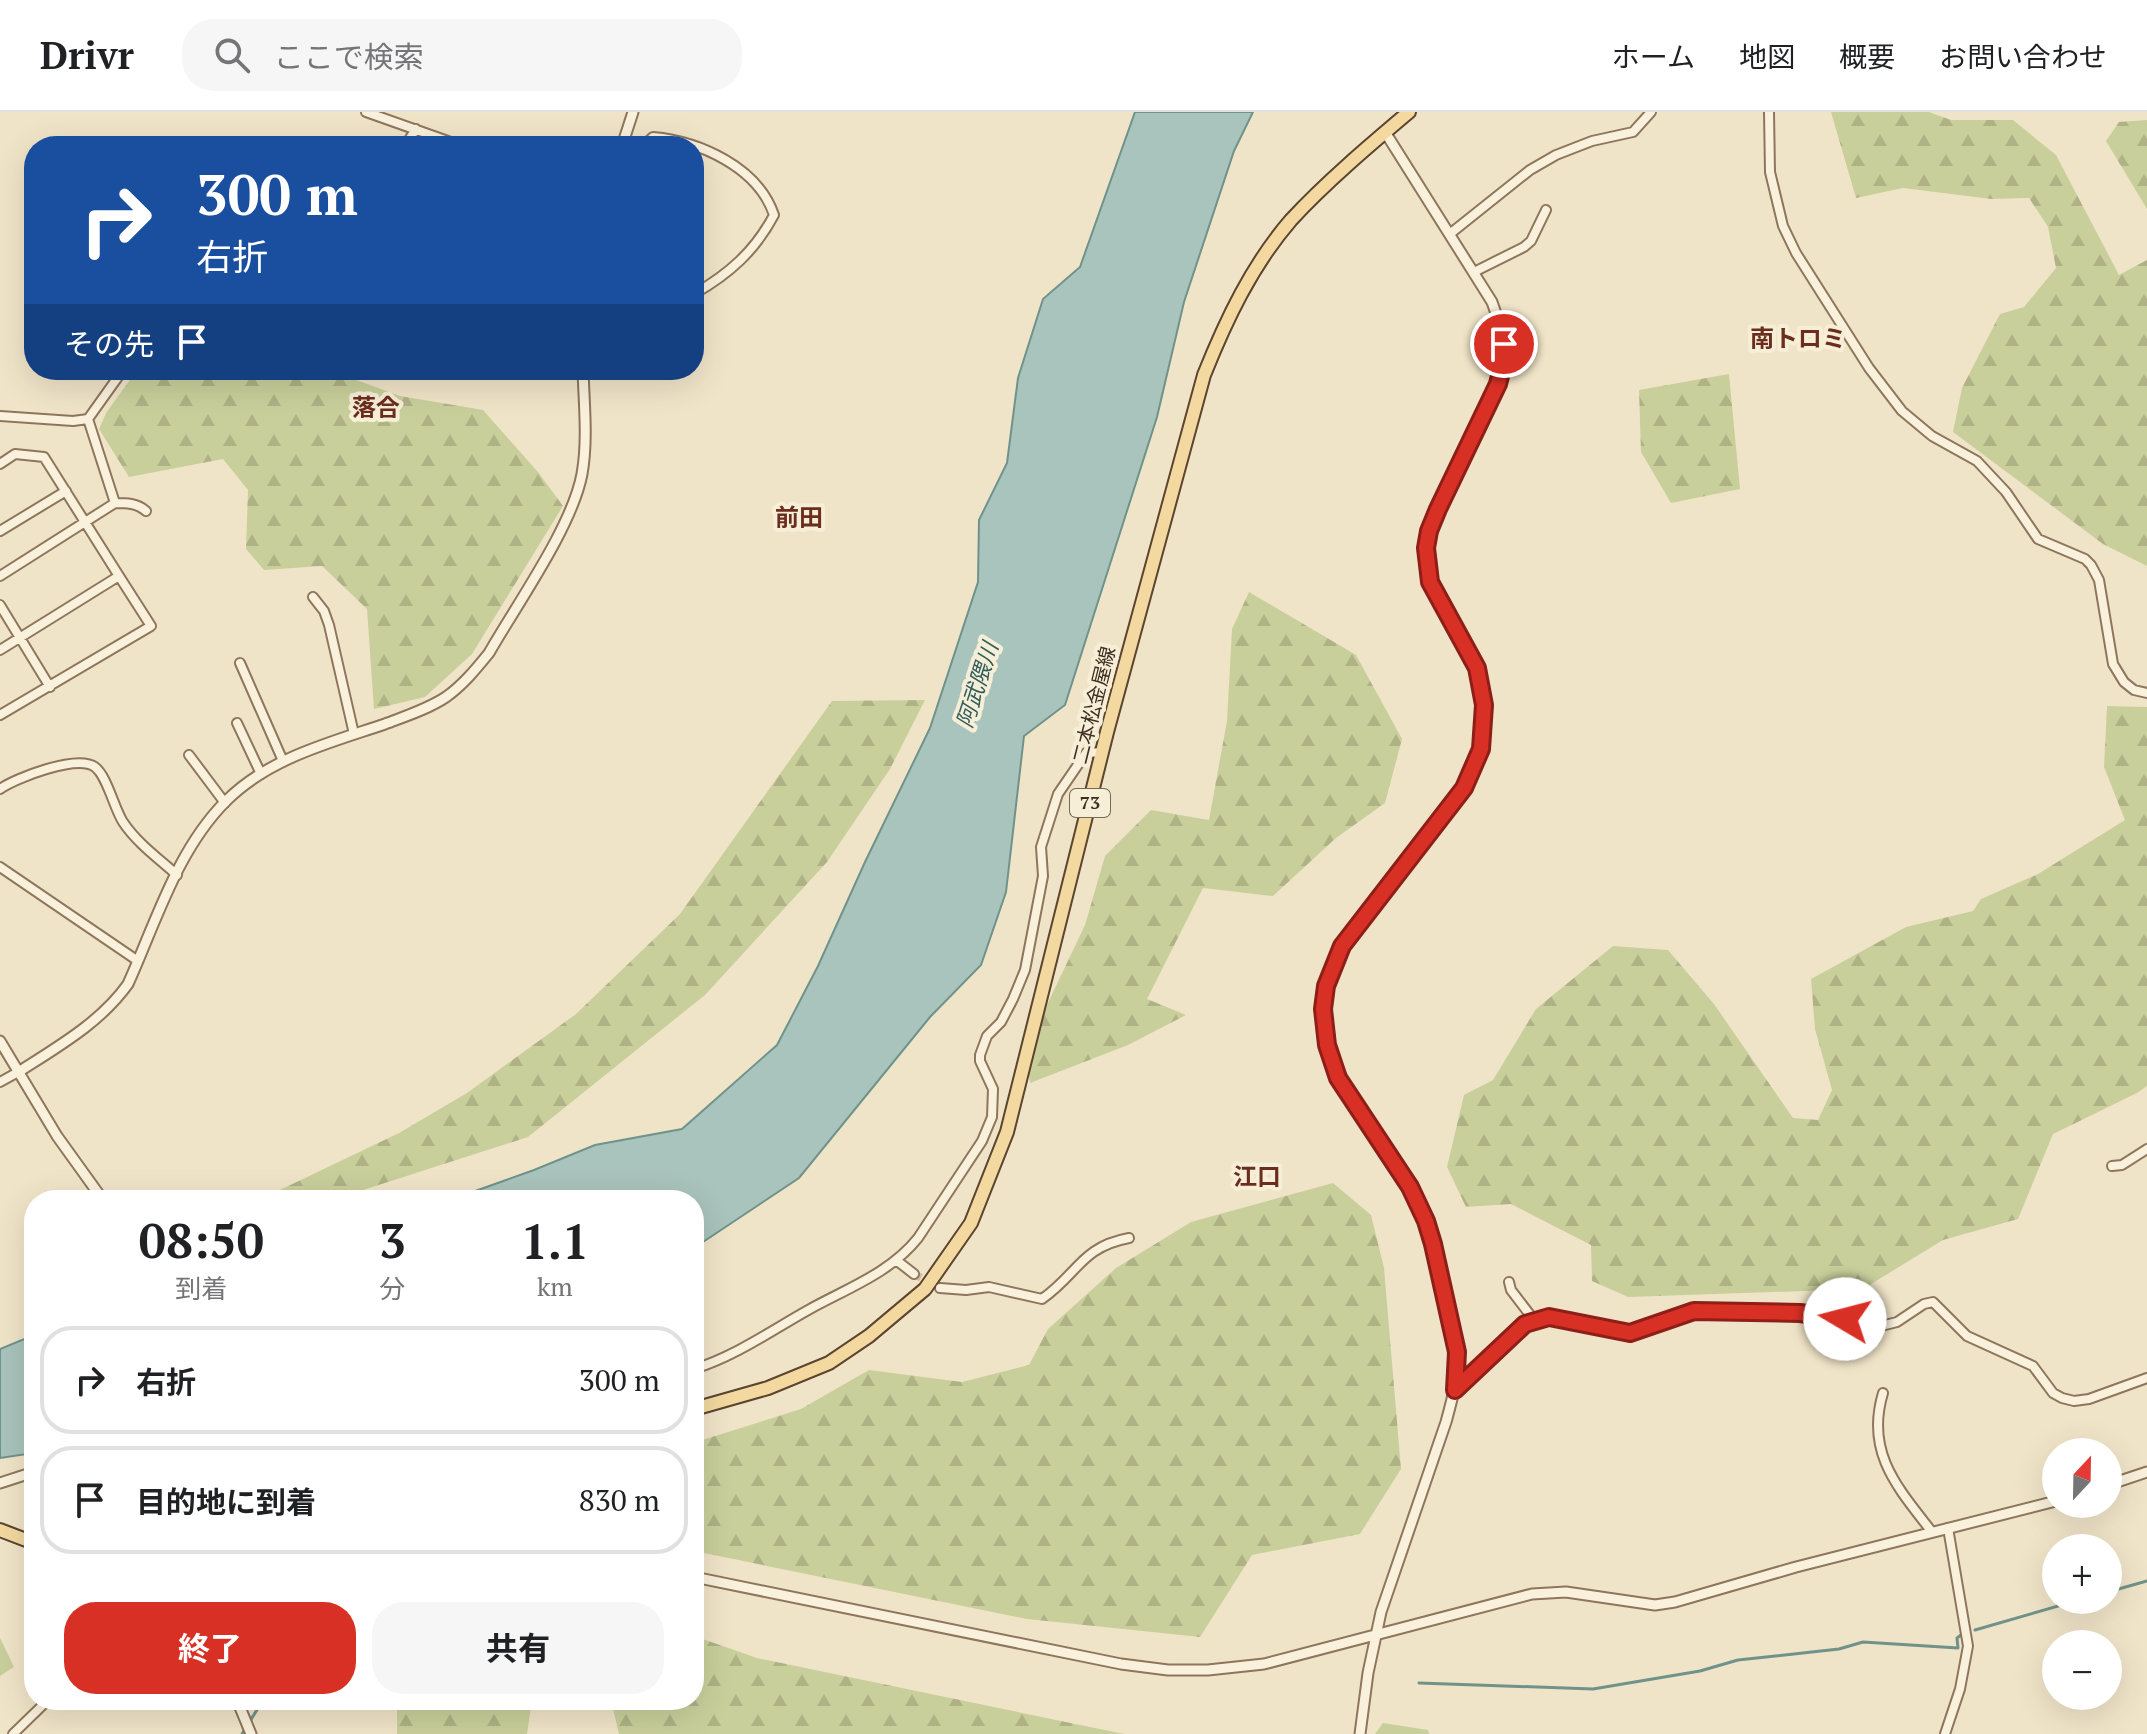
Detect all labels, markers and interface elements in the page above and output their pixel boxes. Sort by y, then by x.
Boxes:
search box [182,19,742,91]
text: Drivr [40,30,134,80]
icon: search [210,33,254,77]
text: ここで検索 [274,37,424,77]
text: ホーム [1612,38,1695,75]
text: 地図 [1739,38,1795,75]
text: 概要 [1839,38,1895,75]
text: お問い合わせ [1939,38,2107,75]
text: 300 m [196,157,358,231]
icon: right [64,168,168,272]
text: 右折 [196,233,268,280]
pin [1470,310,1538,378]
icon: arrive [170,320,214,364]
icon: arrive [1482,322,1526,366]
district label: 南トロミ [1750,322,1846,354]
text: その先 [64,324,154,364]
district label: 落合 [352,391,400,423]
district label: 前田 [775,501,823,533]
water label: 阿武隈川 [949,637,1005,731]
street label: 二本松金屋線 [1066,643,1121,766]
road number: 73 [1070,789,1110,817]
district label: 江口 [1233,1160,1281,1192]
text: 08:50 [139,1208,264,1272]
text: 3 [379,1208,406,1272]
text: 1.1 [521,1209,589,1273]
text: km [537,1269,573,1303]
text: 到着 [175,1271,227,1305]
text: 分 [379,1271,405,1305]
position arrow [1803,1277,1887,1361]
icon: right [68,1358,112,1402]
text: 300 m [579,1360,660,1400]
text: 右折 [136,1362,196,1402]
north arrow [2042,1438,2122,1518]
map controls [2042,1438,2122,1710]
icon: arrive [68,1478,112,1522]
text: 830 m [579,1480,660,1520]
text: 目的地に到着 [136,1482,316,1522]
button: + [2042,1534,2122,1614]
button: 終了 [64,1602,356,1694]
button: 共有 [372,1602,664,1694]
button: − [2042,1630,2122,1710]

